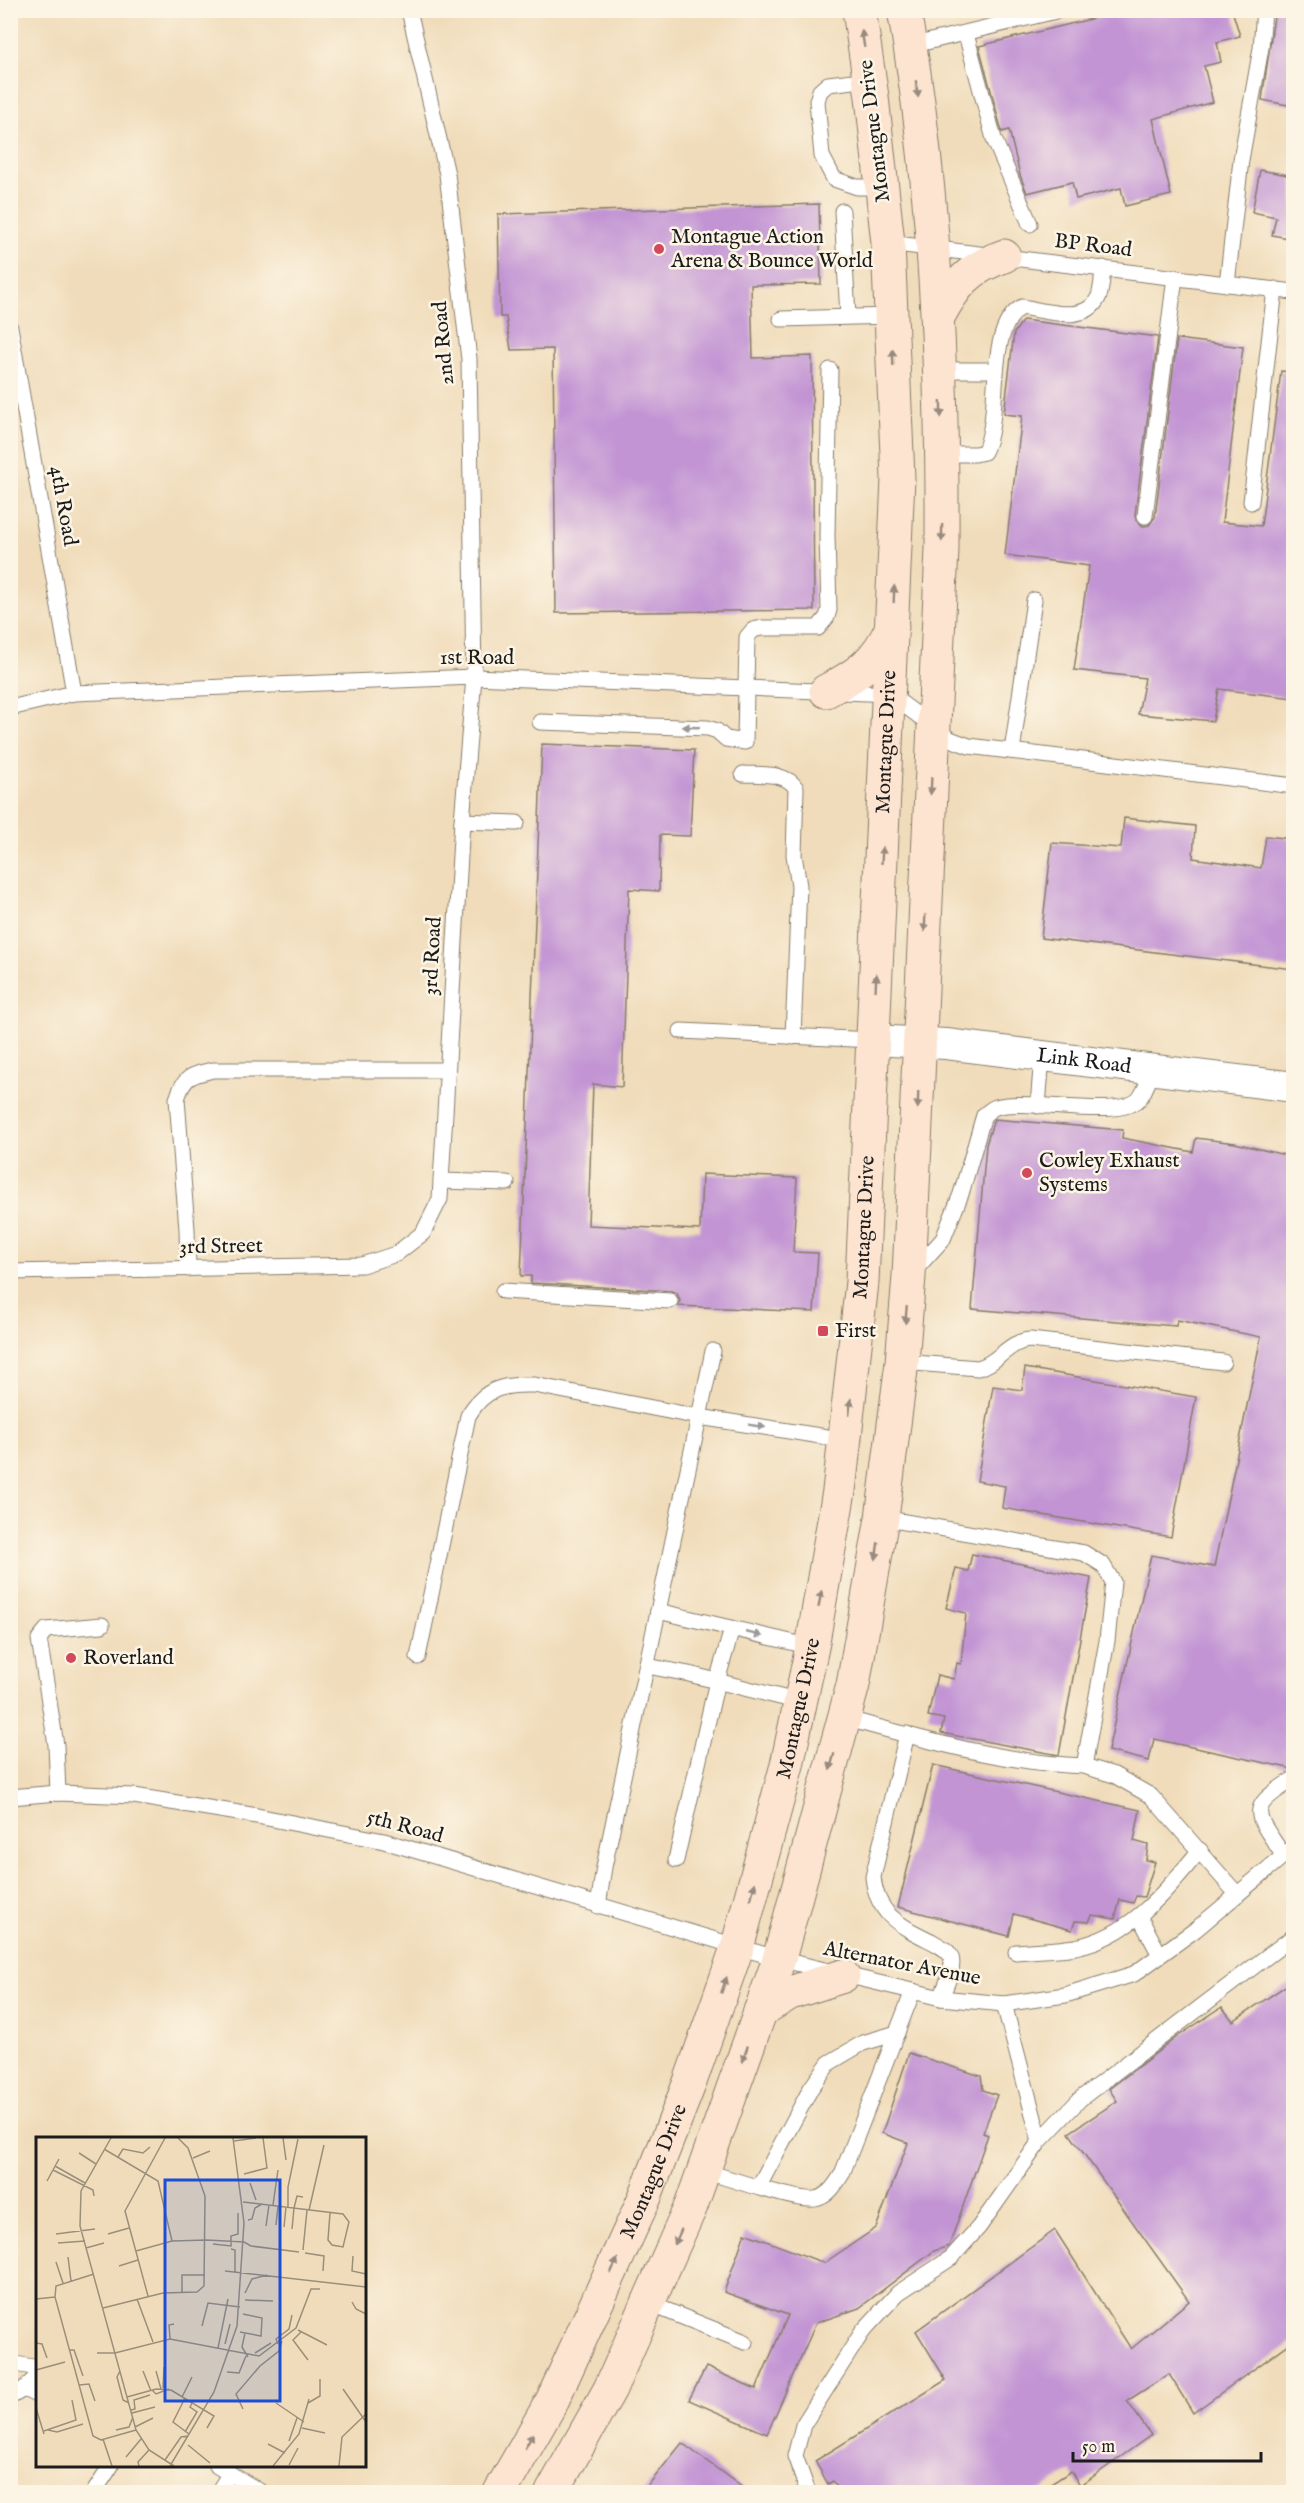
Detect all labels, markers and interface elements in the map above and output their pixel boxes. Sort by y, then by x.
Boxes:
one-way arrow [859,29,868,48]
street label: Montague Drive [853,58,897,204]
one-way arrow [912,80,921,99]
place label: Montague Action Arena & Bounce World [670,224,874,275]
street label: BP Road [1053,228,1134,264]
marker: Montague Action Arena & Bounce World [652,242,666,256]
street label: 2nd Road [427,299,461,386]
one-way arrow [889,348,898,367]
one-way arrow [937,399,946,418]
street label: 4th Road [43,464,83,549]
one-way arrow [937,523,947,542]
one-way arrow [889,585,899,604]
street label: 1st Road [440,645,515,672]
street label: Montague Drive [870,669,903,814]
one-way arrow [681,723,700,732]
one-way arrow [926,777,935,796]
one-way arrow [878,846,887,865]
one-way arrow [920,914,930,933]
street label: 3rd Road [417,915,449,996]
one-way arrow [872,973,881,992]
street label: Link Road [1035,1042,1133,1080]
one-way arrow [913,1090,923,1109]
place label: Cowley Exhaust Systems [1039,1148,1180,1199]
street label: Montague Drive [847,1155,881,1301]
marker: Cowley Exhaust Systems [1020,1166,1034,1180]
street label: 3rd Street [179,1233,263,1261]
one-way arrow [901,1306,911,1325]
place label: First [835,1318,876,1345]
marker: First [816,1324,830,1338]
one-way arrow [845,1397,854,1416]
one-way arrow [748,1422,767,1431]
one-way arrow [873,1541,882,1560]
one-way arrow [816,1590,825,1609]
one-way arrow [744,1630,763,1639]
street label: Montague Drive [770,1635,827,1782]
place label: Roverland [83,1645,175,1672]
marker: Roverland [64,1651,78,1665]
one-way arrow [827,1752,837,1771]
street label: 5th Road [364,1804,447,1850]
one-way arrow [749,1882,758,1900]
street label: Alternator Avenue [820,1935,983,1993]
one-way arrow [720,1976,730,1994]
one-way arrow [740,2045,750,2063]
street label: Montague Drive [614,2100,694,2243]
inset map [36,2137,366,2467]
one-way arrow [673,2228,682,2245]
one-way arrow [609,2257,618,2274]
scale bar [1073,2425,1260,2463]
one-way arrow [524,2433,534,2450]
text: 50 m [1082,2436,1115,2459]

